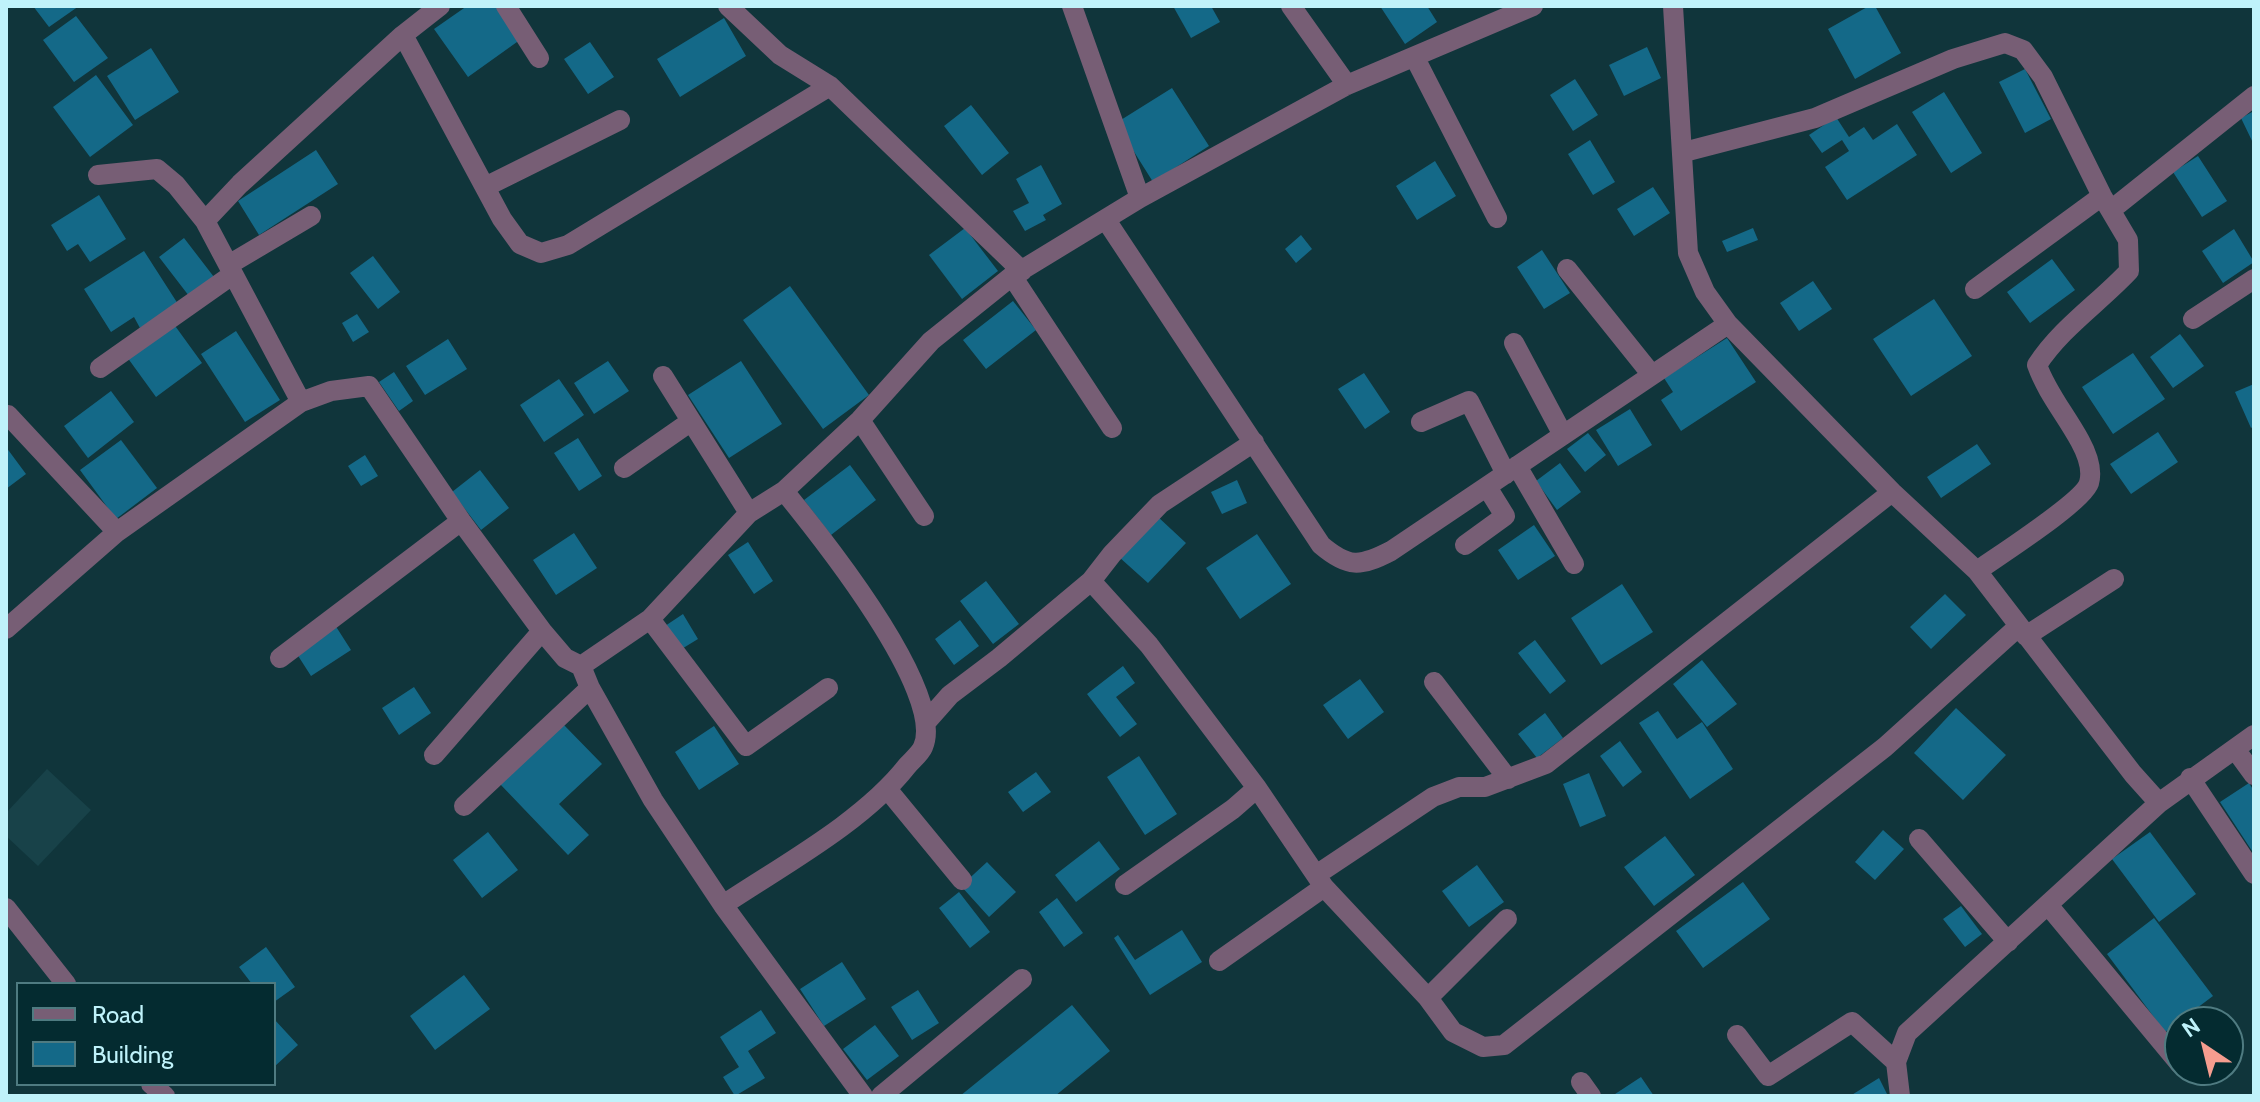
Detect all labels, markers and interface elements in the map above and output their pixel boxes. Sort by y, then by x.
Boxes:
legend [16,982,276,1086]
text: Road [92,1000,144,1029]
north arrow [2164,1006,2244,1086]
text: N [2177,1012,2205,1043]
text: Building [92,1040,173,1069]

